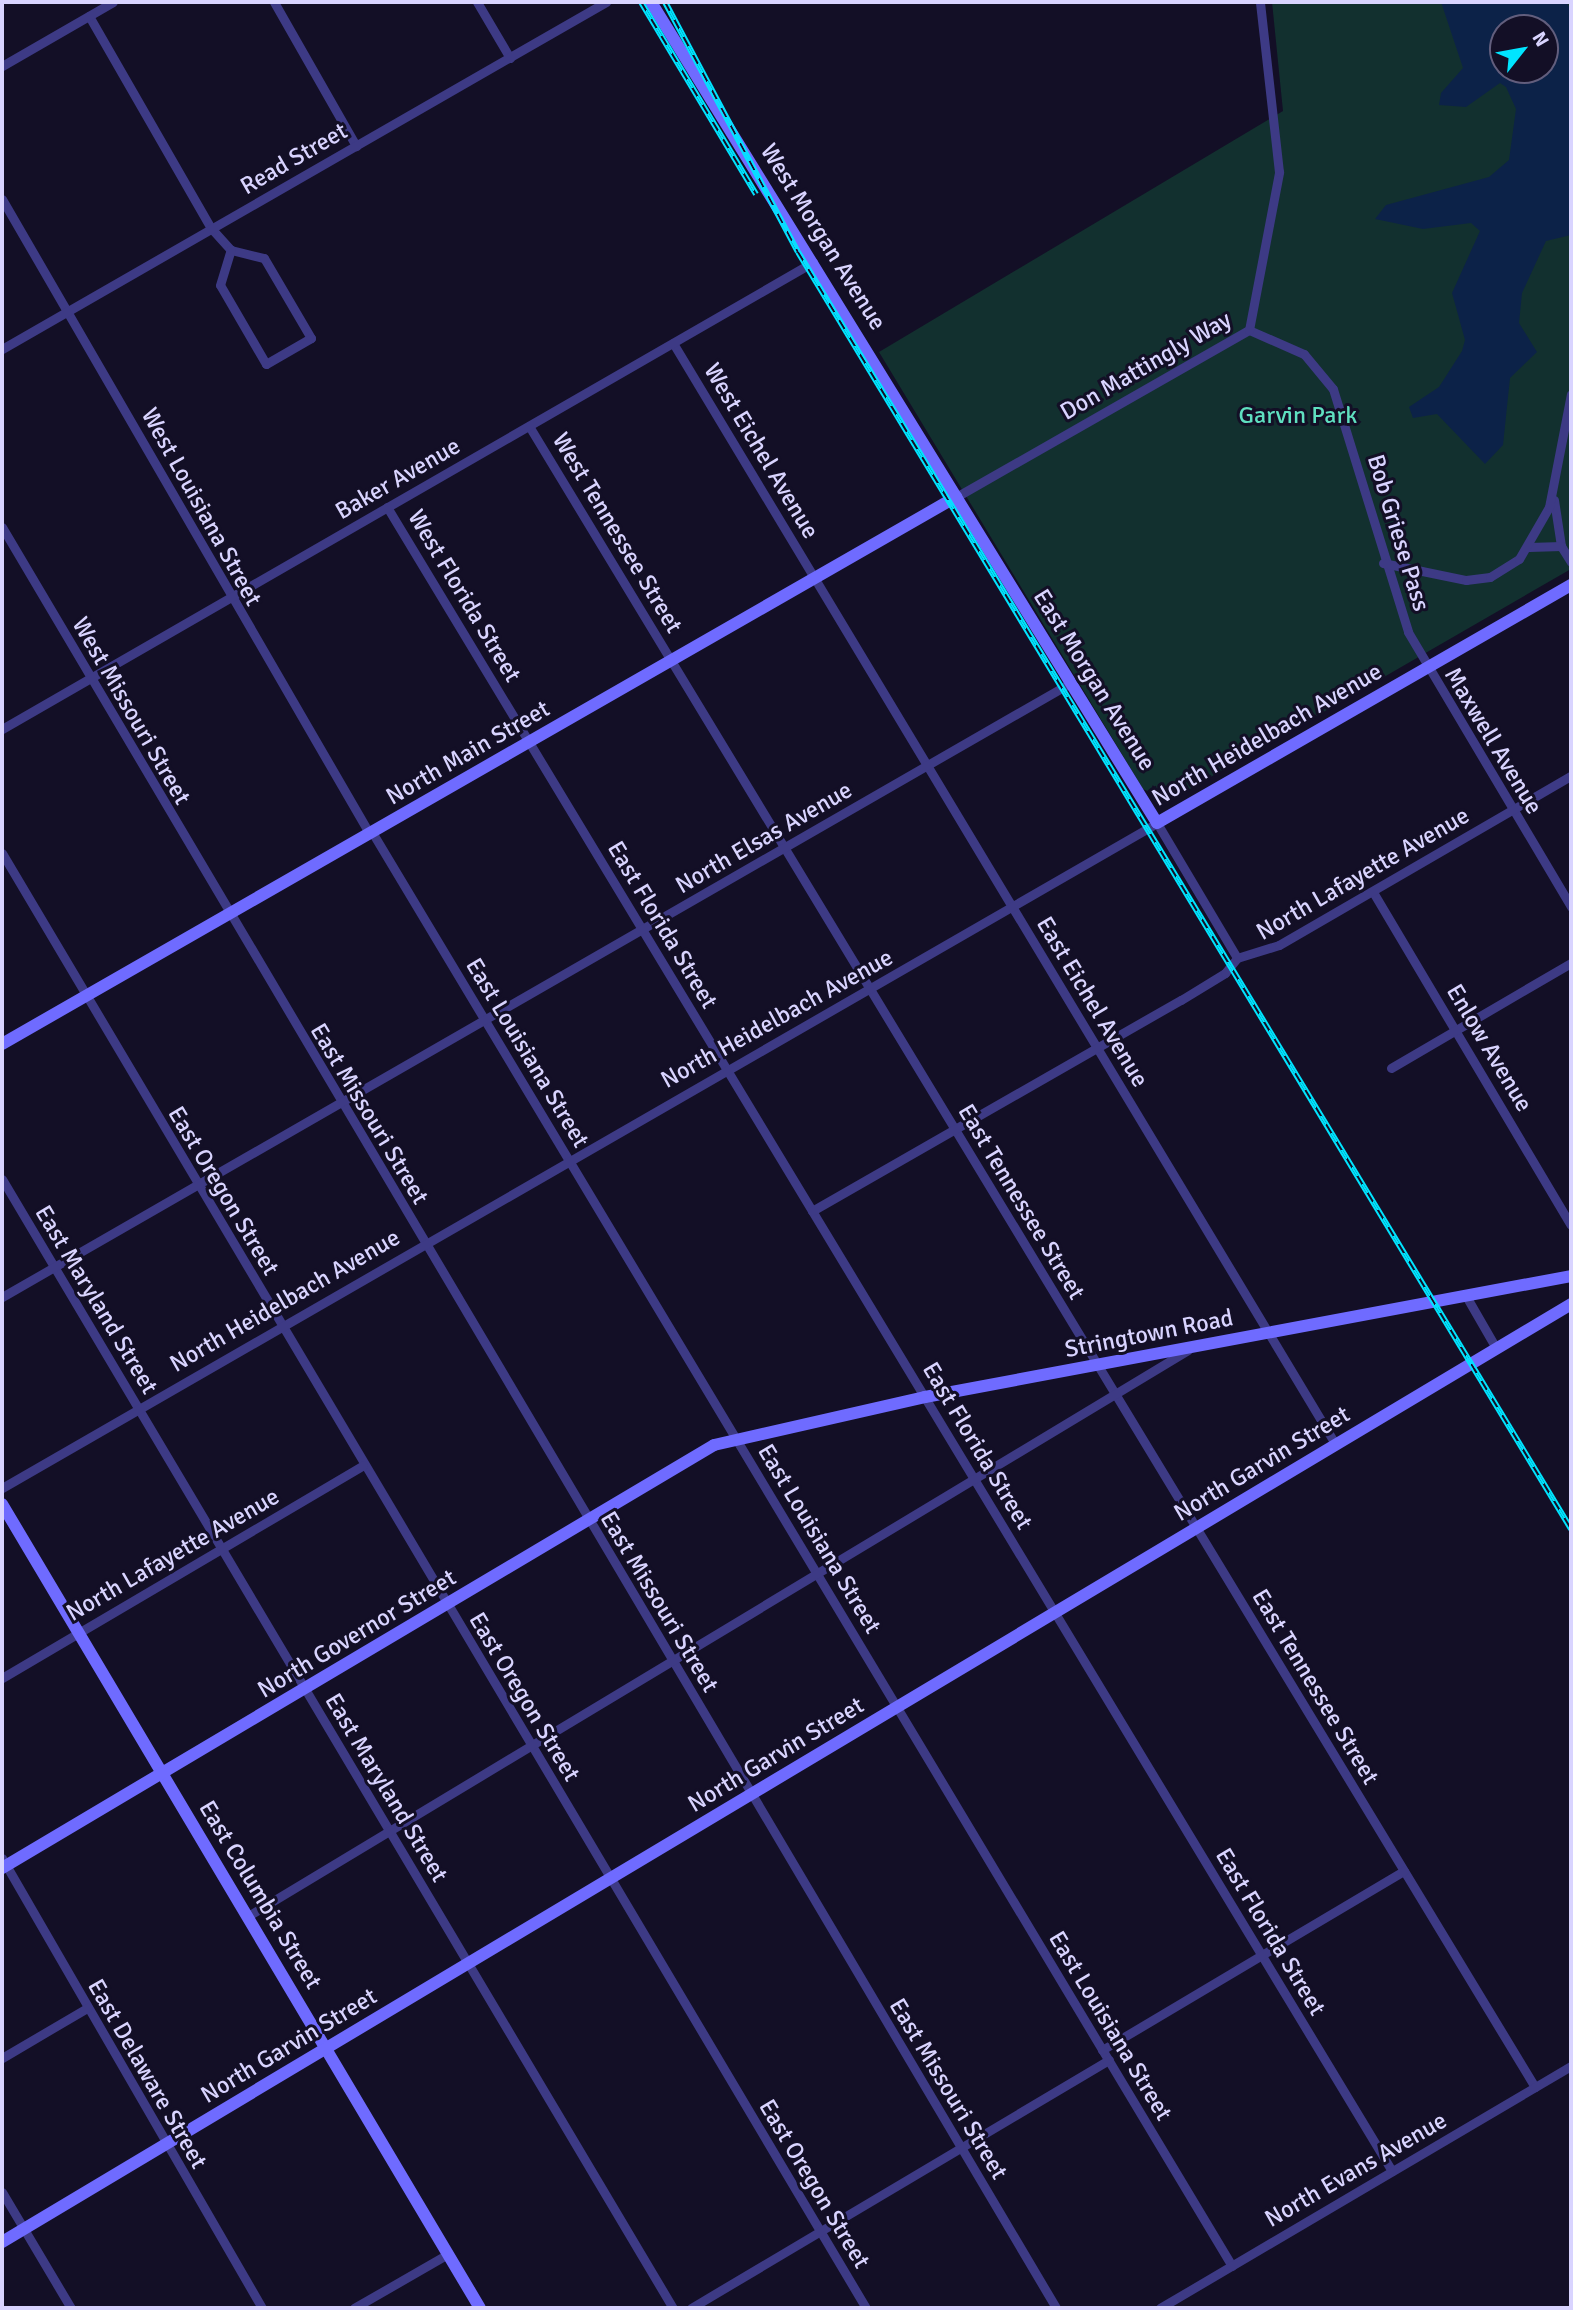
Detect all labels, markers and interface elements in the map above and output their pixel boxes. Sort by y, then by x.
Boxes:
north arrow [1489,14,1559,84]
text: N [1527,27,1554,51]
street label: Read Street [235,117,353,201]
street label: West Morgan Avenue [754,138,892,336]
street label: Don Mattingly Way [1055,305,1237,427]
street label: West Eichel Avenue [697,358,825,544]
park label: Garvin Park [1239,402,1357,430]
street label: West Louisiana Street [135,403,267,611]
street label: West Tennessee Street [546,428,688,638]
street label: Baker Avenue [330,432,466,526]
street label: Bob Griese Pass [1361,451,1435,615]
street label: West Florida Street [401,505,527,687]
street label: East Morgan Avenue [1027,584,1161,776]
street label: West Missouri Street [66,612,196,810]
street label: North Heidelbach Avenue [1147,657,1387,813]
street label: Maxwell Avenue [1438,662,1548,820]
street label: North Main Street [381,695,555,811]
street label: North Elsas Avenue [671,776,857,900]
street label: North Lafayette Avenue [1251,801,1475,947]
street label: East Florida Street [601,836,723,1014]
street label: East Eichel Avenue [1030,912,1154,1092]
street label: North Heidelbach Avenue [656,943,898,1095]
street label: East Louisiana Street [459,953,595,1153]
street label: Enlow Avenue [1440,979,1538,1117]
street label: East Missouri Street [304,1018,434,1210]
street label: East Tennessee Street [951,1099,1091,1305]
street label: East Oregon Street [161,1101,285,1281]
street label: East Maryland Street [28,1201,164,1399]
street label: North Heidelbach Avenue [165,1223,405,1379]
street label: Stringtown Road [1062,1304,1236,1364]
street label: East Florida Street [916,1357,1038,1535]
street label: North Garvin Street [1169,1400,1355,1528]
street label: East Louisiana Street [751,1439,887,1639]
street label: North Lafayette Avenue [61,1482,285,1628]
street label: East Missouri Street [594,1506,724,1698]
street label: North Governor Street [253,1563,461,1705]
street label: East Tennessee Street [1245,1584,1385,1790]
street label: East Oregon Street [462,1607,586,1787]
street label: East Maryland Street [318,1689,454,1887]
street label: North Garvin Street [683,1691,869,1819]
street label: East Columbia Street [192,1796,328,1994]
street label: East Florida Street [1209,1843,1331,2021]
street label: East Louisiana Street [1042,1926,1178,2126]
street label: East Delaware Street [81,1974,213,2174]
street label: North Garvin Street [196,1982,382,2110]
street label: East Missouri Street [883,1993,1013,2185]
street label: East Oregon Street [752,2094,876,2274]
street label: North Evans Avenue [1260,2106,1452,2234]

